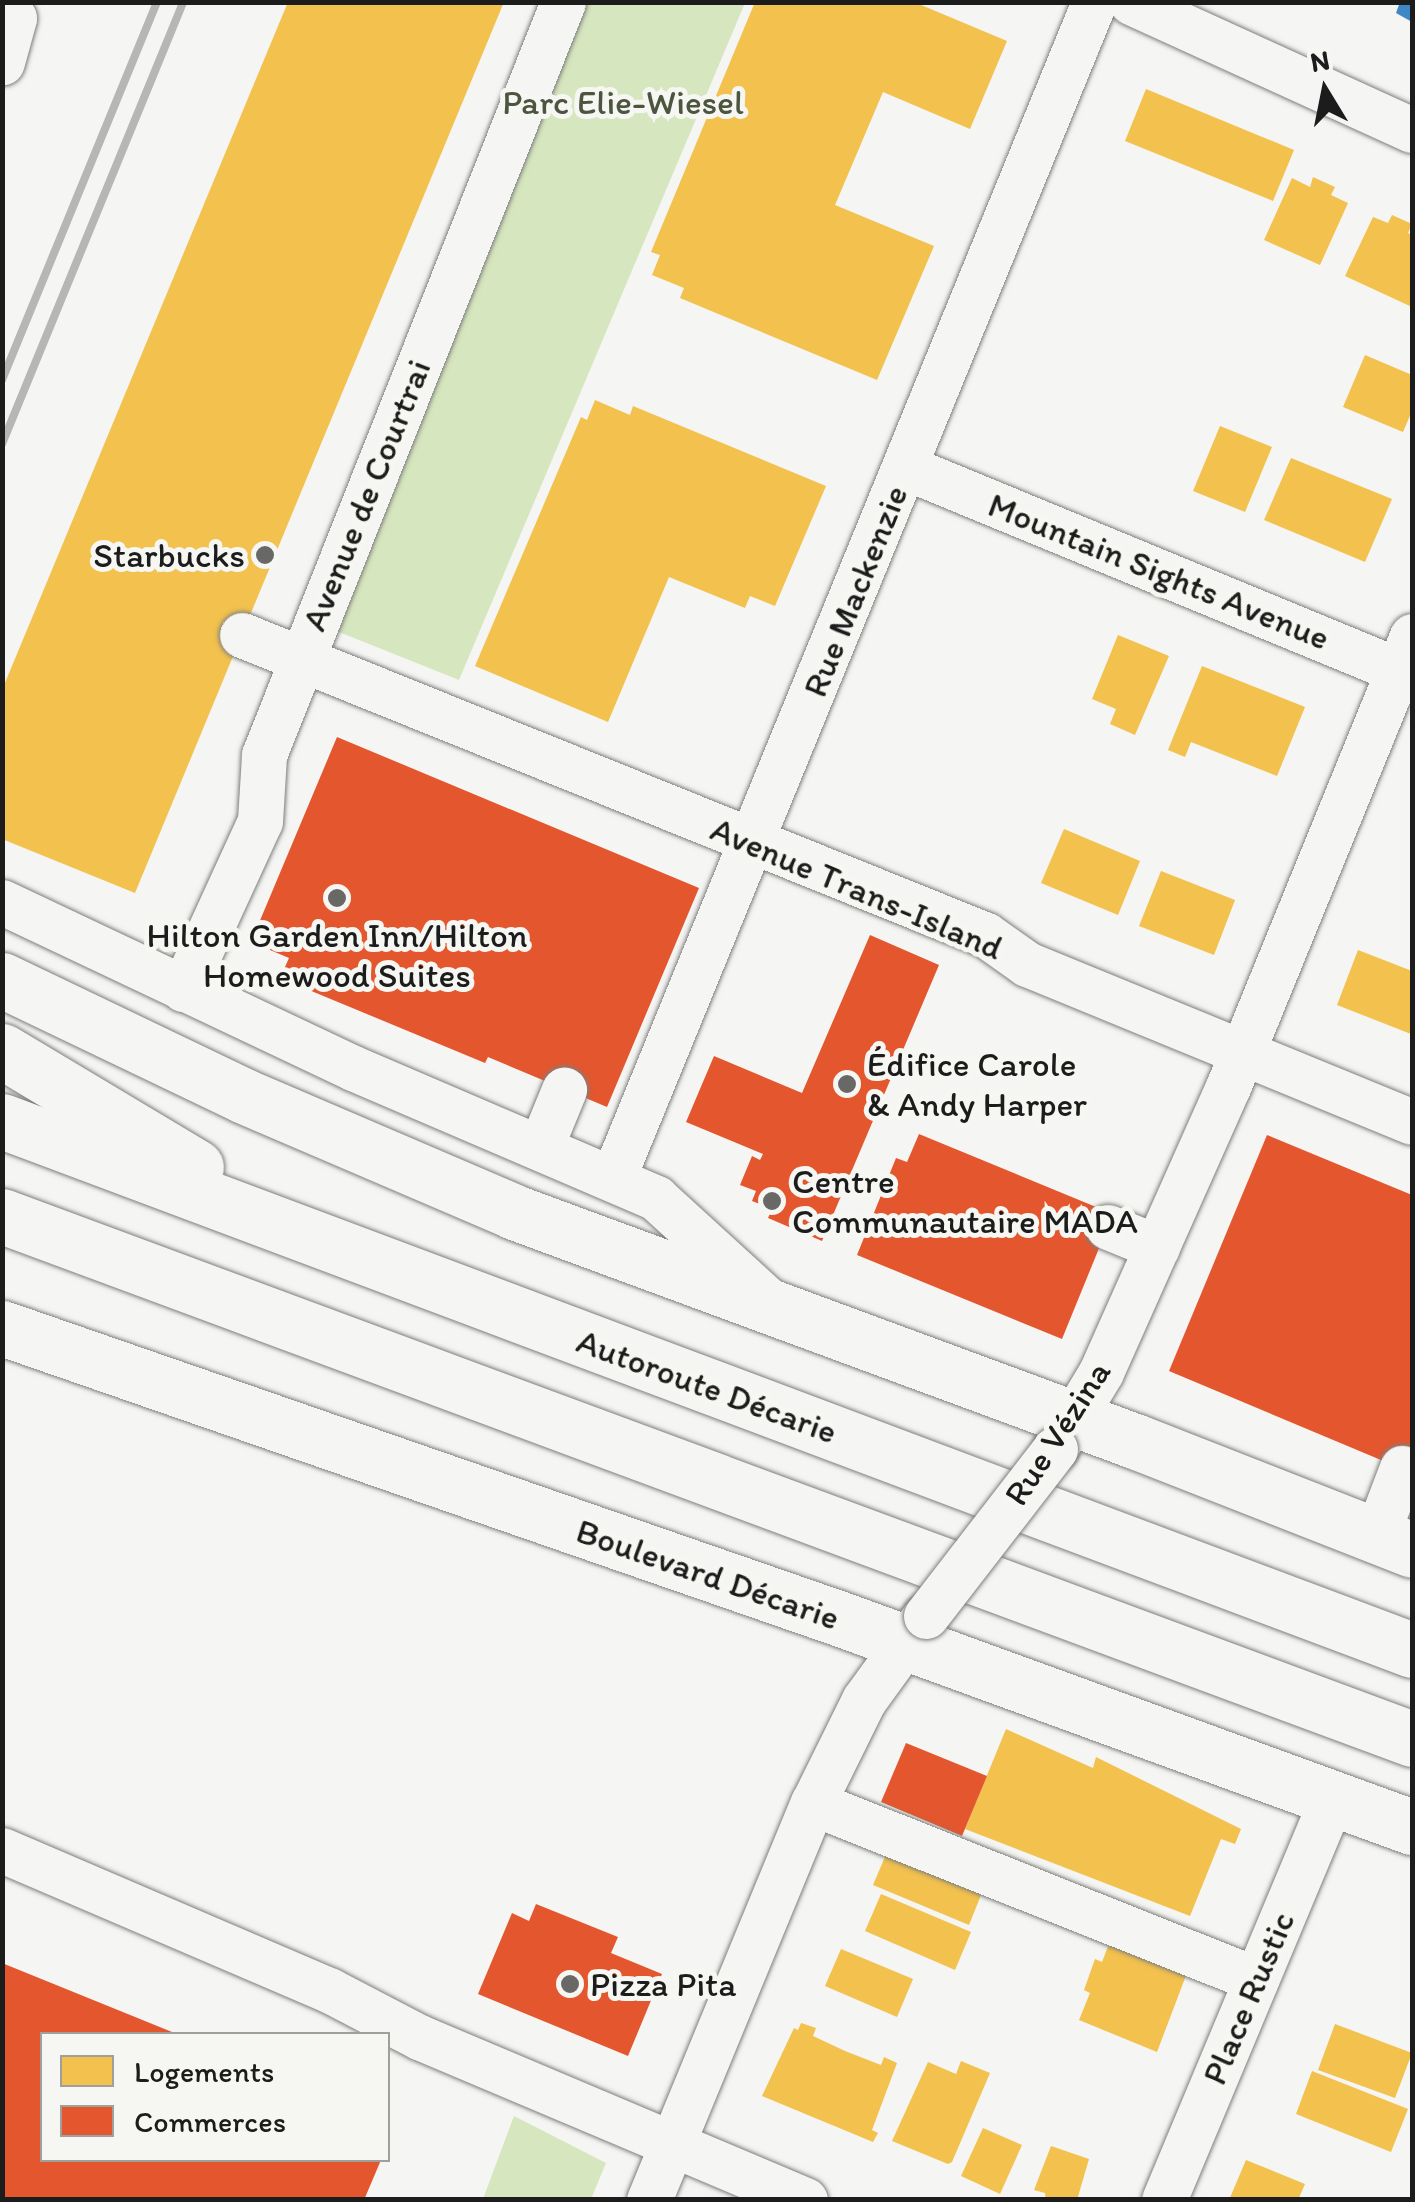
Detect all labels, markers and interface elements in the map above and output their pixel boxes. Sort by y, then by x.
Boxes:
north arrow [1275,40,1375,140]
text: N [1308,42,1332,79]
park label: Parc Elie-Wiesel [502,81,744,123]
street label: Avenue de Courtrai [292,353,440,637]
street label: Rue Mackenzie [794,480,916,702]
street label: Mountain Sights Avenue [983,484,1335,658]
place label: Starbucks [93,534,245,576]
marker: Starbucks [254,544,276,566]
street label: Avenue Trans-Island [706,808,1008,968]
marker: Hilton Garden Inn/Hilton Homewood Suites [326,887,348,909]
place label: Hilton Garden Inn/Hilton Homewood Suites [146,914,528,996]
place label: Édifice Carole & Andy Harper [867,1043,1087,1125]
marker: Édifice Carole & Andy Harper [836,1073,858,1095]
place label: Centre Communautaire MADA [792,1160,1138,1242]
marker: Centre Communautaire MADA [761,1190,783,1212]
street label: Autoroute Décarie [571,1319,843,1453]
street label: Rue Vézina [995,1354,1119,1512]
street label: Boulevard Décarie [571,1509,845,1639]
street label: Place Rustic [1193,1906,1303,2090]
place label: Pizza Pita [590,1963,736,2005]
marker: Pizza Pita [559,1973,581,1995]
legend [40,2032,390,2162]
text: Logements [134,2053,274,2090]
text: Commerces [134,2103,286,2140]

